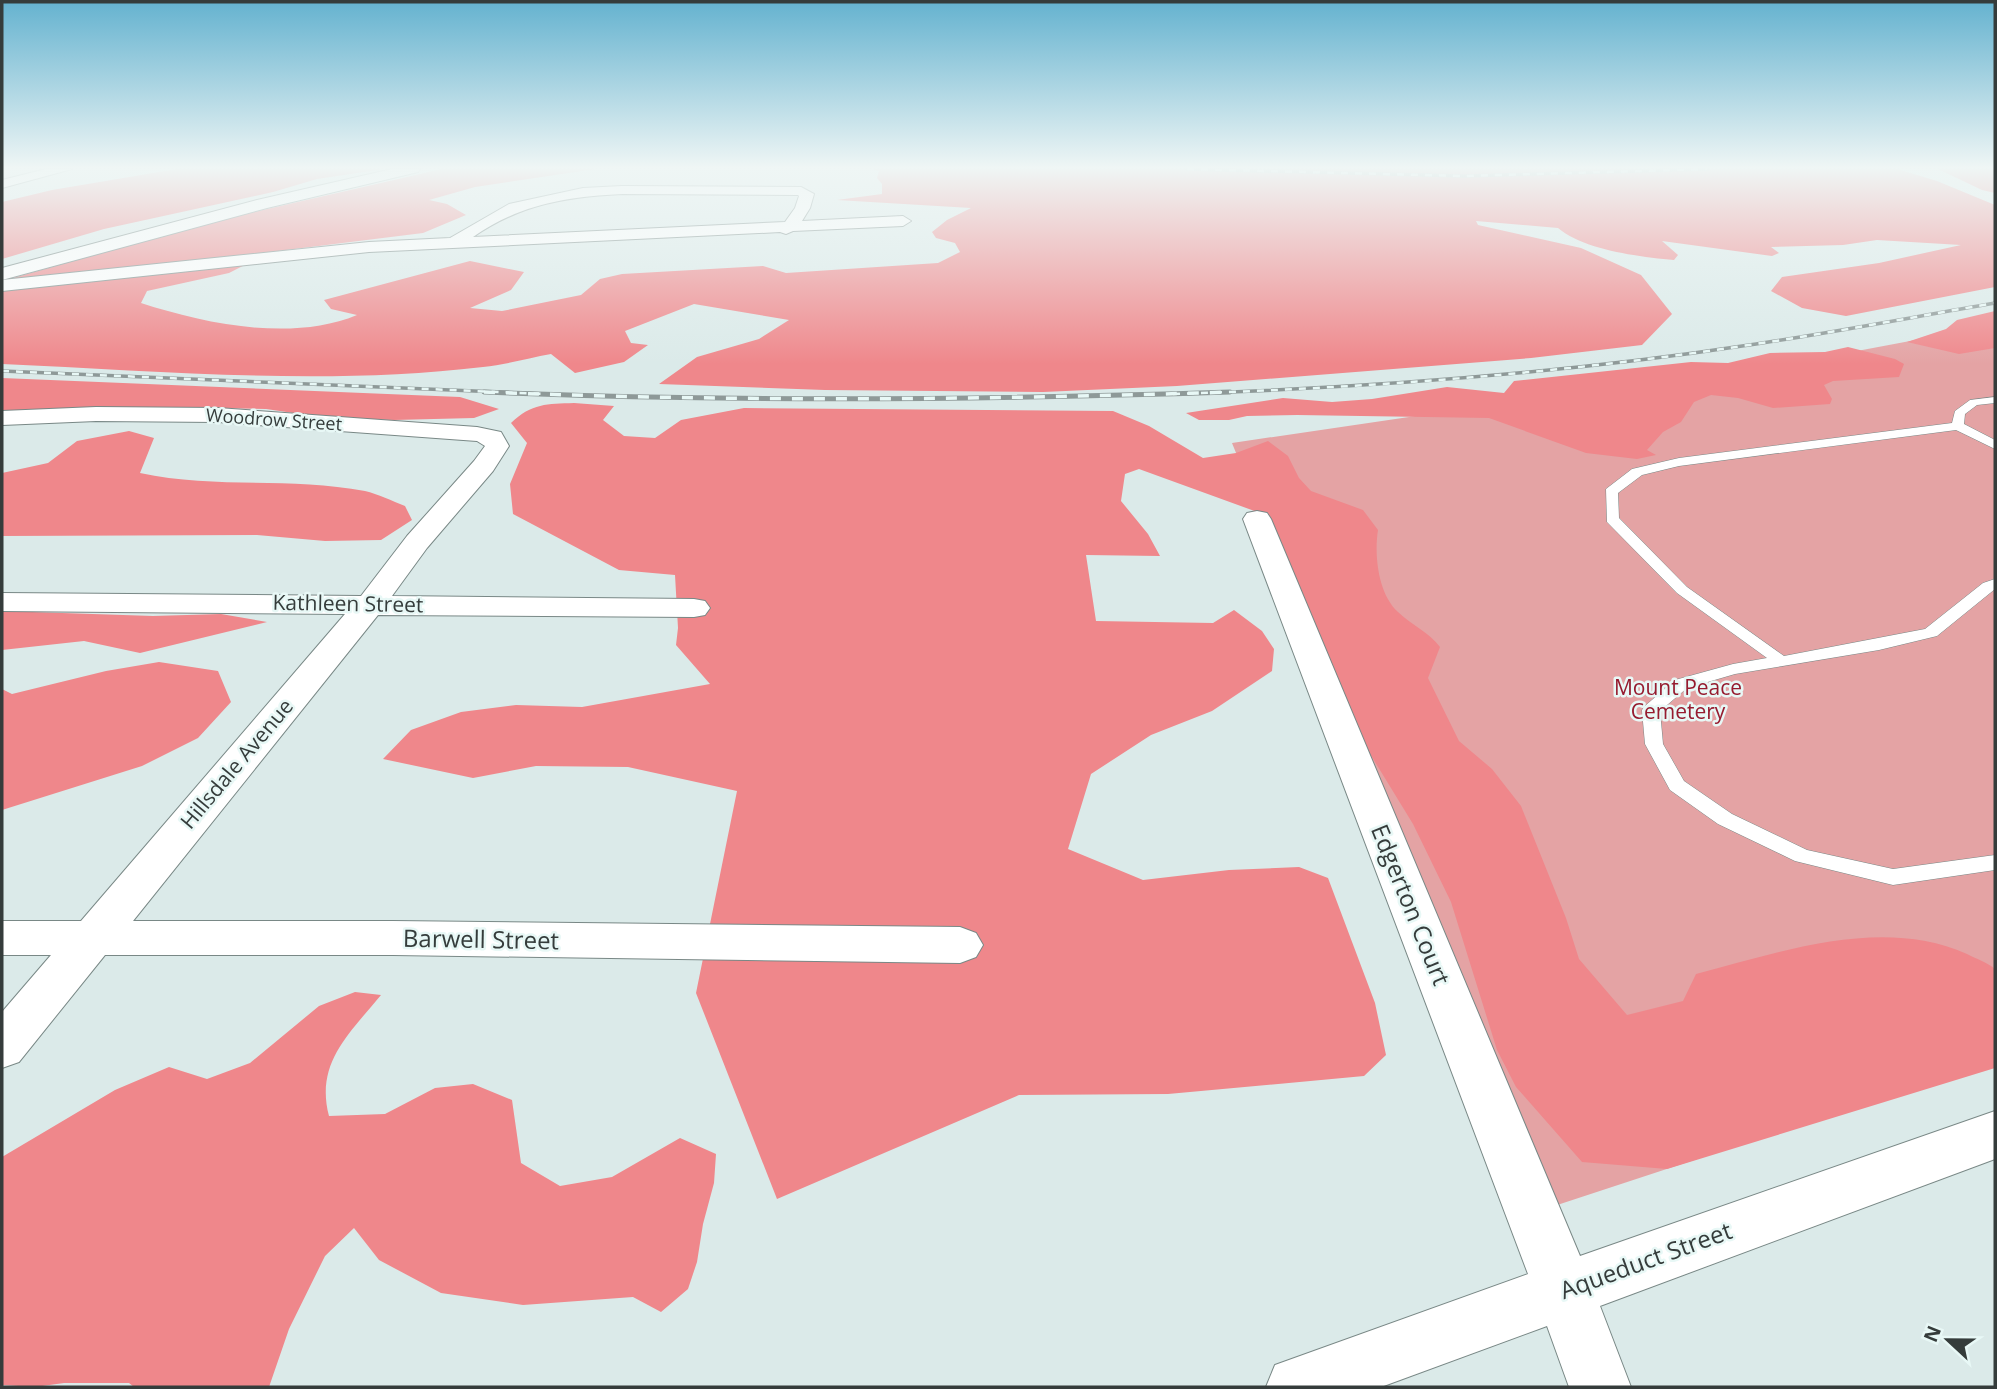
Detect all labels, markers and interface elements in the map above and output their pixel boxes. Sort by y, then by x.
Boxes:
street label: Woodrow Street [205,402,343,436]
street label: Kathleen Street [272,588,424,618]
park label: Mount Peace Cemetery [1614,673,1742,725]
street label: Hillsdale Avenue [174,692,299,834]
street label: Edgerton Court [1364,819,1459,990]
street label: Barwell Street [403,921,559,956]
street label: Aqueduct Street [1555,1213,1736,1306]
north arrow [1913,1305,1983,1375]
text: N [1917,1322,1947,1346]

